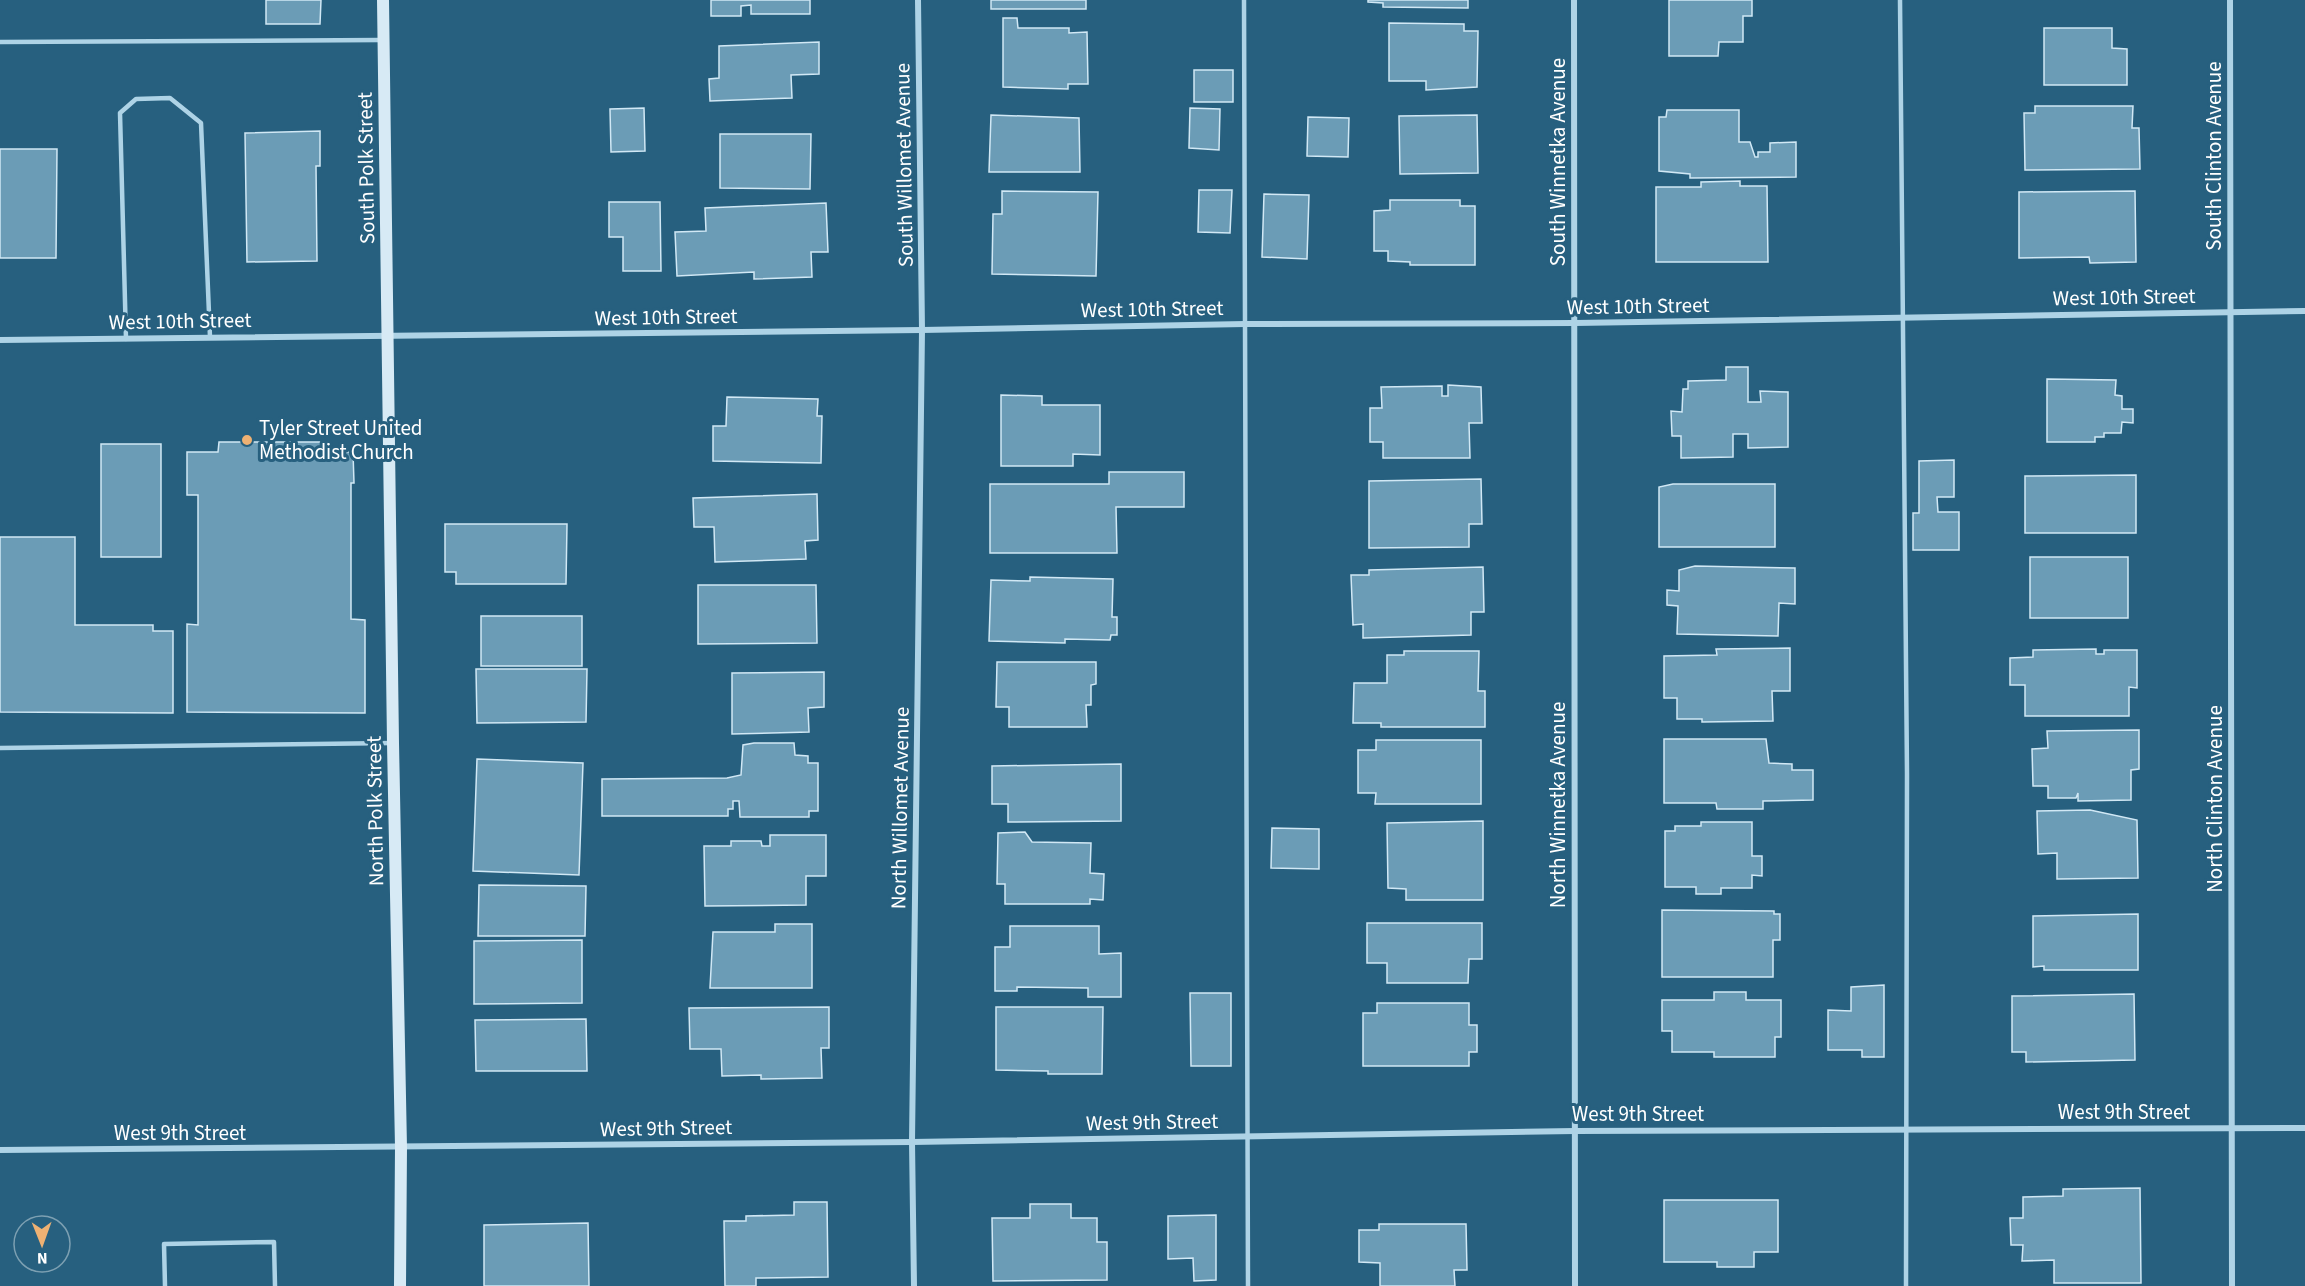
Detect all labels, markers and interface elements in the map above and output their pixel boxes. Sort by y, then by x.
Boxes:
street label: South Winnetka Avenue [1543,58,1573,266]
street label: South Clinton Avenue [2199,61,2229,251]
street label: South Willomet Avenue [887,63,921,267]
street label: South Polk Street [350,92,382,244]
street label: West 10th Street [2052,281,2196,313]
street label: West 10th Street [1566,290,1710,322]
street label: West 10th Street [1080,293,1224,325]
street label: West 10th Street [594,301,738,333]
street label: West 10th Street [108,305,252,337]
place label: Tyler Street United Methodist Church [259,413,423,467]
marker: Tyler Street United Methodist Church [240,433,254,447]
street label: North Winnetka Avenue [1543,702,1573,908]
street label: North Clinton Avenue [2200,705,2230,893]
street label: North Willomet Avenue [883,707,917,909]
street label: North Polk Street [359,736,391,886]
street label: West 9th Street [2058,1097,2190,1127]
street label: West 9th Street [1572,1099,1704,1129]
street label: West 9th Street [1086,1106,1218,1138]
street label: West 9th Street [600,1112,732,1144]
street label: West 9th Street [114,1118,246,1148]
north arrow [12,1214,72,1274]
text: N [37,1247,48,1269]

